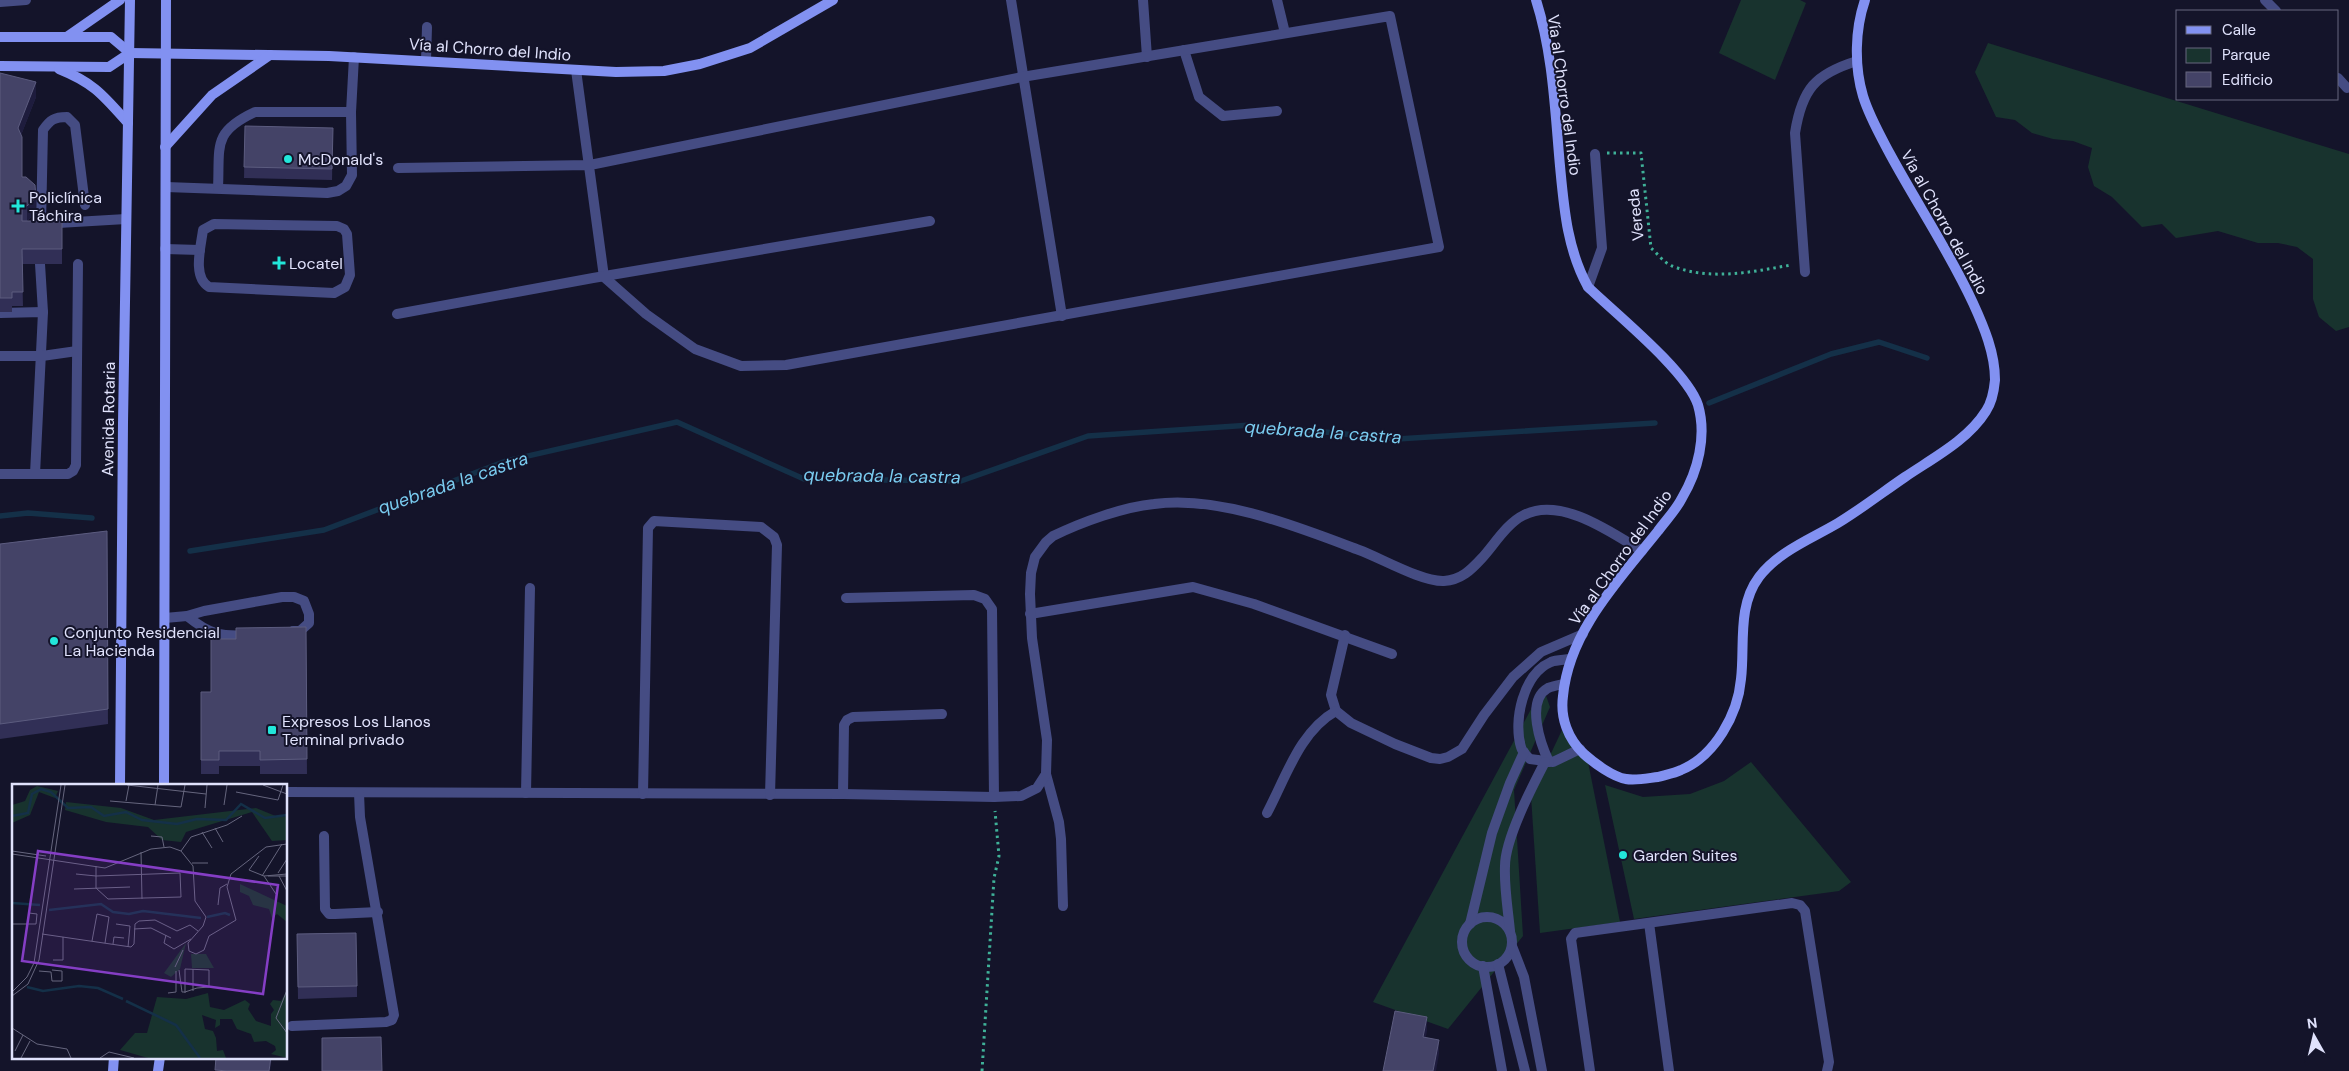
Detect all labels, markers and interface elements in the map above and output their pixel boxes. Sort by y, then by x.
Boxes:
legend [2176,10,2339,100]
street label: Vía al Chorro del Indio [1543,13,1586,177]
text: Calle [2222,20,2256,40]
street label: Vía al Chorro del Indio [408,33,572,66]
text: Parque [2222,45,2270,65]
text: Edificio [2222,70,2273,90]
street label: Vía al Chorro del Indio [1896,146,1993,298]
place label: McDonald's [298,149,383,170]
marker: McDonald's [282,153,294,165]
place label: Policlínica Táchira [29,187,102,226]
street label: Vereda [1622,188,1649,242]
marker: Policlínica Táchira [11,199,25,213]
place label: Locatel [289,253,343,274]
marker: Locatel [273,257,285,269]
street label: Avenida Rotaria [97,362,120,476]
water label: quebrada la castra [1244,415,1402,449]
water label: quebrada la castra [375,446,531,520]
water label: quebrada la castra [803,463,961,489]
street label: Vía al Chorro del Indio [1564,485,1677,629]
place label: Conjunto Residencial La Hacienda [64,622,220,661]
marker: Conjunto Residencial La Hacienda [48,635,60,647]
place label: Expresos Los Llanos Terminal privado [282,711,431,750]
marker: Expresos Los Llanos Terminal privado [266,724,278,736]
inset map [12,784,288,1058]
place label: Garden Suites [1633,845,1737,866]
marker: Garden Suites [1617,849,1629,861]
north arrow [2289,1011,2339,1061]
text: N [2306,1014,2319,1033]

